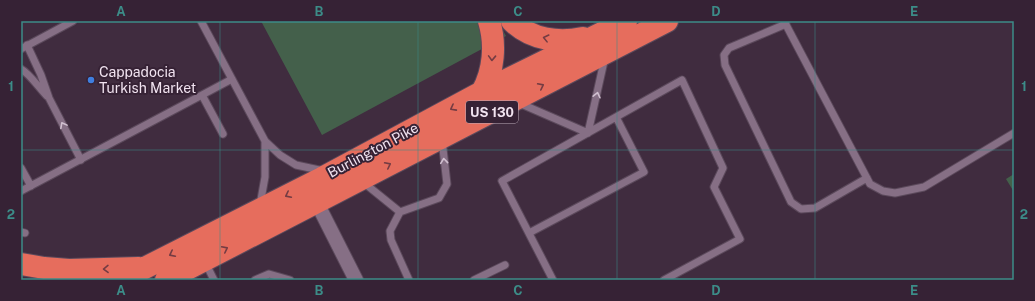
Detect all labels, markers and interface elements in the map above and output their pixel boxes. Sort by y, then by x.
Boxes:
text: A [116,4,126,19]
text: B [315,4,324,19]
text: C [513,4,523,19]
text: D [711,4,721,19]
text: E [910,4,918,19]
one-way arrow [543,34,550,43]
one-way arrow [488,55,497,61]
place label: Cappadocia Turkish Market [99,64,196,96]
marker: Cappadocia Turkish Market [86,75,96,85]
text: 1 [8,79,14,94]
text: 1 [1021,79,1027,94]
one-way arrow [537,83,544,91]
one-way arrow [592,92,600,98]
road number: US 130 [466,101,518,123]
one-way arrow [450,103,457,110]
street label: Burlington Pike [325,119,421,181]
one-way arrow [60,122,68,129]
one-way arrow [440,158,449,164]
one-way arrow [384,162,392,170]
one-way arrow [284,191,292,198]
text: 2 [7,207,15,222]
text: 2 [1020,207,1028,222]
one-way arrow [221,246,229,254]
one-way arrow [168,249,176,257]
one-way arrow [103,265,109,273]
text: A [116,283,126,298]
text: B [315,283,324,298]
text: C [513,283,523,298]
text: D [711,283,721,298]
text: E [910,283,918,298]

